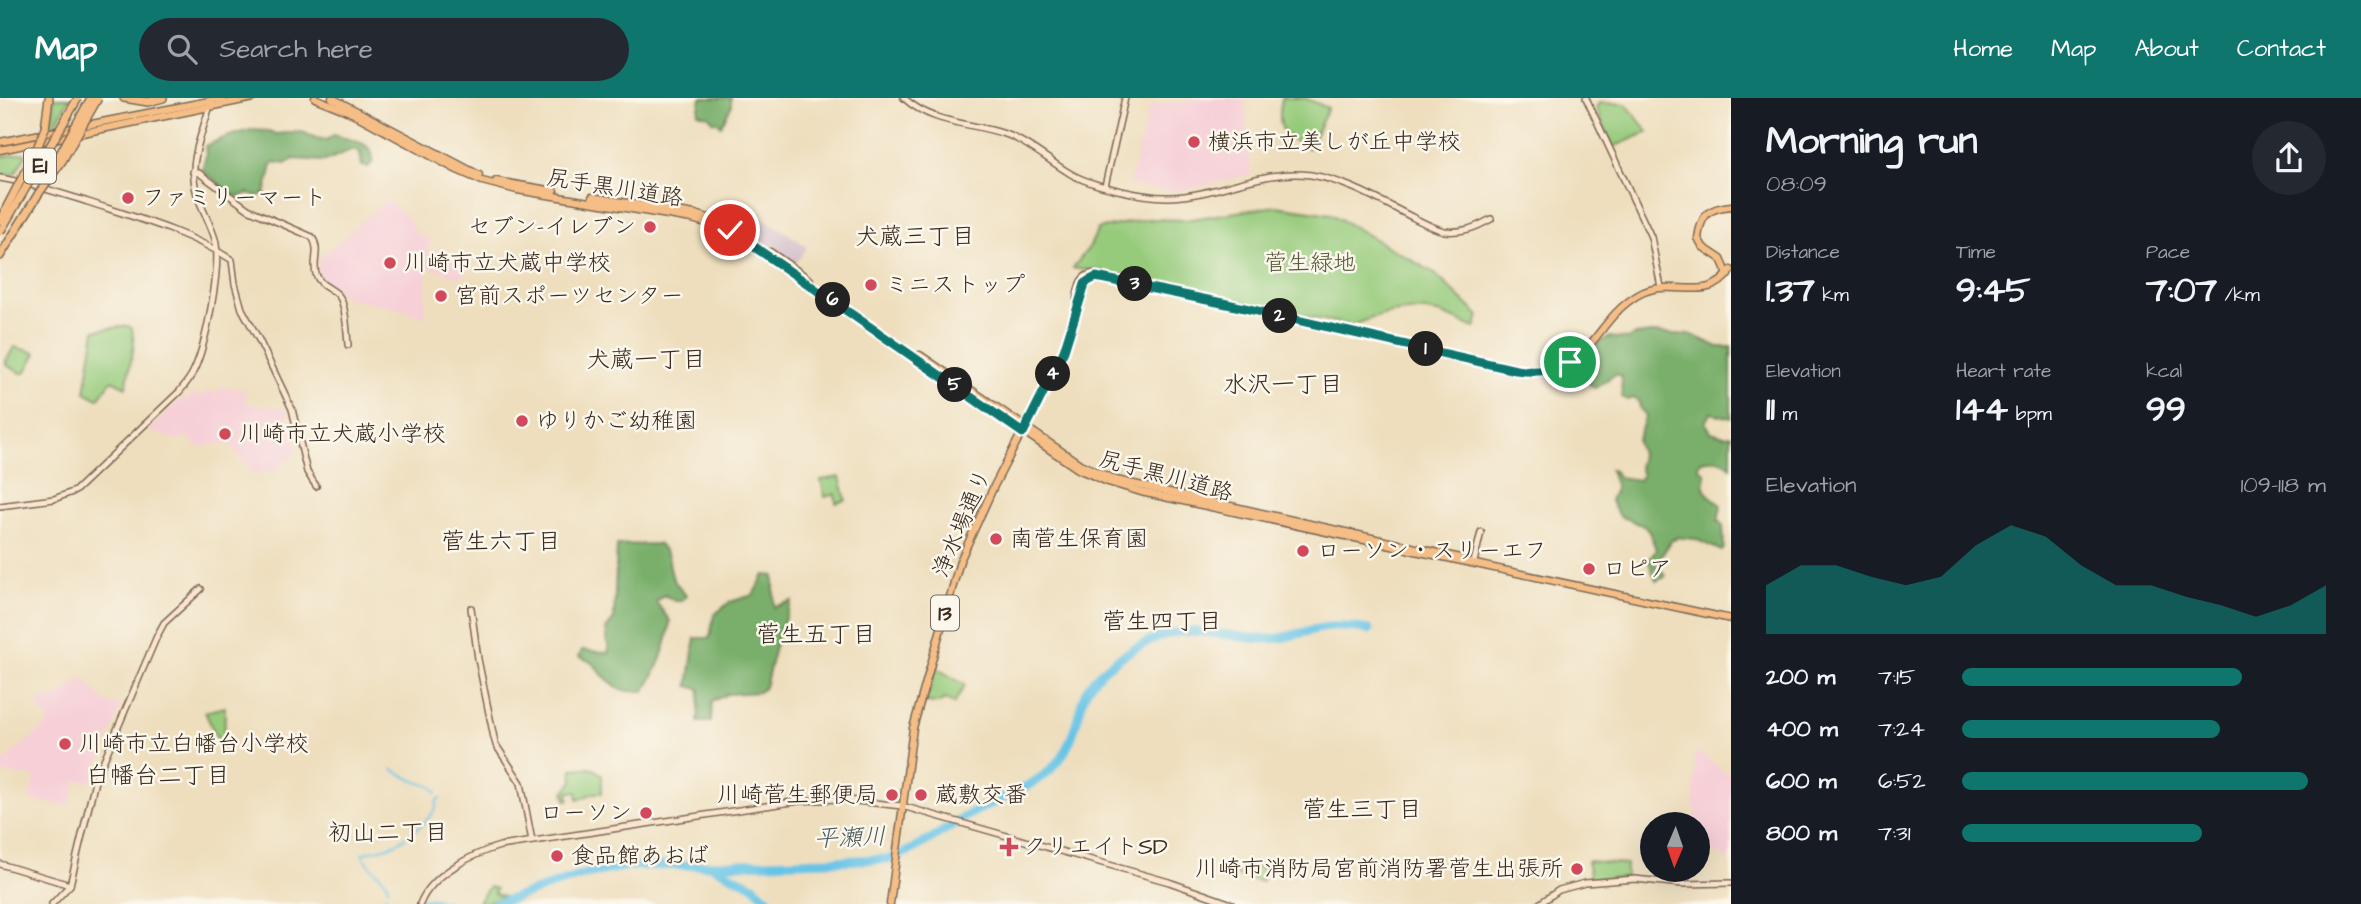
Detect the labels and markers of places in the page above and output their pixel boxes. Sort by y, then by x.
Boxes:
place label: 横浜市立美しが丘中学校 [1208,126,1461,158]
marker: 横浜市立美しが丘中学校 [1186,134,1202,150]
place label: ファミリーマート [142,182,326,214]
marker: ファミリーマート [120,190,136,206]
pin [700,200,760,260]
place label: セブン-イレブン [468,211,636,243]
marker: セブン-イレブン [642,219,658,235]
place label: 川崎市立犬蔵中学校 [404,247,611,279]
marker: 川崎市立犬蔵中学校 [382,255,398,271]
pin: 3 [1118,266,1152,302]
place label: ミニストップ [885,269,1025,301]
marker: ミニストップ [863,277,879,293]
place label: 宮前スポーツセンター [455,280,684,312]
pin: 6 [816,282,850,318]
marker: 宮前スポーツセンター [433,288,449,304]
pin: 2 [1262,298,1298,333]
pin: 1 [1408,331,1444,366]
pin [1540,332,1600,392]
pin: 4 [1036,356,1070,392]
pin: 5 [937,368,972,402]
place label: ゆりかご幼稚園 [536,405,697,437]
marker: ゆりかご幼稚園 [514,413,530,429]
place label: 川崎市立犬蔵小学校 [239,418,446,450]
marker: 川崎市立犬蔵小学校 [217,426,233,442]
place label: 南菅生保育園 [1010,523,1148,555]
marker: 南菅生保育園 [988,531,1004,547]
place label: ローソン・スリーエフ [1317,535,1547,567]
marker: ローソン・スリーエフ [1295,543,1311,559]
place label: ロピア [1603,553,1672,585]
marker: ロピア [1581,561,1597,577]
place label: 川崎市立白幡台小学校 [79,728,309,760]
marker: 川崎市立白幡台小学校 [57,736,73,752]
place label: 川崎菅生郵便局 [717,779,878,811]
place label: 蔵敷交番 [935,779,1027,811]
marker: 川崎菅生郵便局 [884,787,900,803]
marker: 蔵敷交番 [913,787,929,803]
place label: ローソン [540,797,632,829]
marker: ローソン [638,805,654,821]
place label: クリエイトSD [1023,831,1168,863]
marker: クリエイトSD [1001,839,1017,855]
place label: 食品館あおば [571,840,709,872]
marker: 食品館あおば [549,848,565,864]
place label: 川崎市消防局宮前消防署菅生出張所 [1195,853,1563,885]
marker: 川崎市消防局宮前消防署菅生出張所 [1569,861,1585,877]

